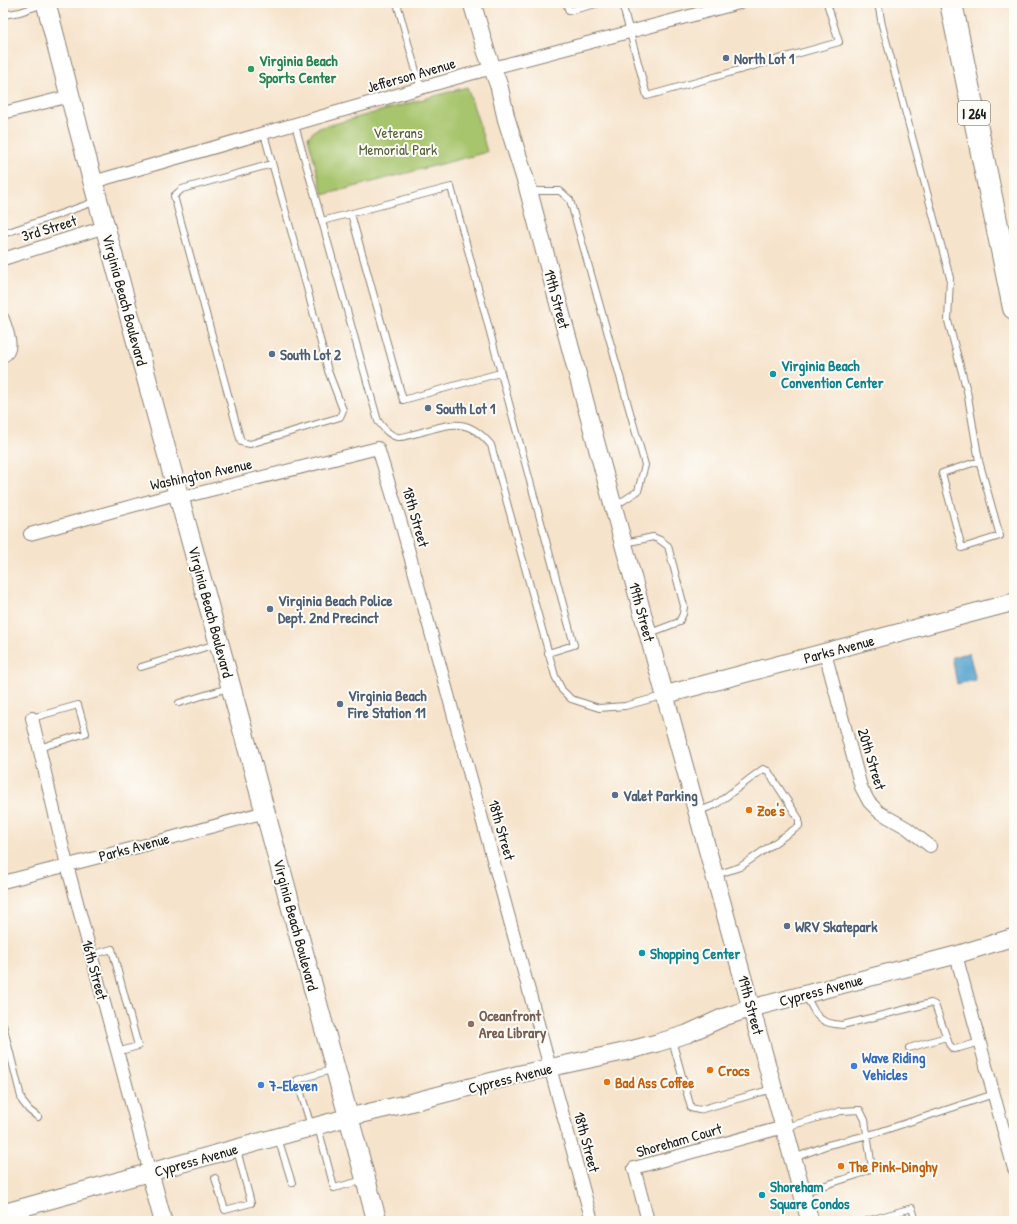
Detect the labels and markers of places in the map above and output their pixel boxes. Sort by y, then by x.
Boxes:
place label: North Lot 1 [734,48,795,69]
place label: Virginia Beach Sports Center [259,50,338,89]
marker: North Lot 1 [721,53,731,63]
marker: Virginia Beach Sports Center [246,64,256,74]
place label: South Lot 2 [280,344,342,365]
marker: South Lot 2 [267,349,277,359]
place label: Virginia Beach Convention Center [781,355,884,393]
marker: Virginia Beach Convention Center [768,369,778,379]
place label: South Lot 1 [436,398,496,419]
marker: South Lot 1 [423,403,433,413]
place label: Virginia Beach Police Dept. 2nd Precinct [278,590,393,629]
marker: Virginia Beach Police Dept. 2nd Precinct [265,604,275,614]
place label: Virginia Beach Fire Station 11 [347,685,427,723]
marker: Virginia Beach Fire Station 11 [335,699,345,709]
place label: Valet Parking [623,785,698,807]
marker: Valet Parking [610,790,620,800]
place label: Zoe's [757,800,785,821]
marker: Zoe's [744,805,754,815]
place label: WRV Skatepark [795,916,878,938]
marker: WRV Skatepark [782,921,792,931]
place label: Shopping Center [650,943,740,965]
marker: Shopping Center [637,948,647,958]
place label: Oceanfront Area Library [479,1005,547,1044]
marker: Oceanfront Area Library [466,1019,476,1029]
place label: Wave Riding Vehicles [862,1047,926,1085]
place label: Crocs [718,1060,750,1081]
marker: Wave Riding Vehicles [849,1061,859,1071]
marker: Crocs [705,1065,715,1075]
place label: Bad Ass Coffee [615,1072,694,1093]
place label: 7-Eleven [268,1075,318,1096]
marker: Bad Ass Coffee [602,1077,612,1087]
marker: 7-Eleven [256,1080,266,1090]
place label: The Pink-Dinghy [848,1156,939,1178]
marker: The Pink-Dinghy [836,1161,846,1171]
place label: Shoreham Square Condos [770,1176,850,1215]
marker: Shoreham Square Condos [757,1190,767,1200]

